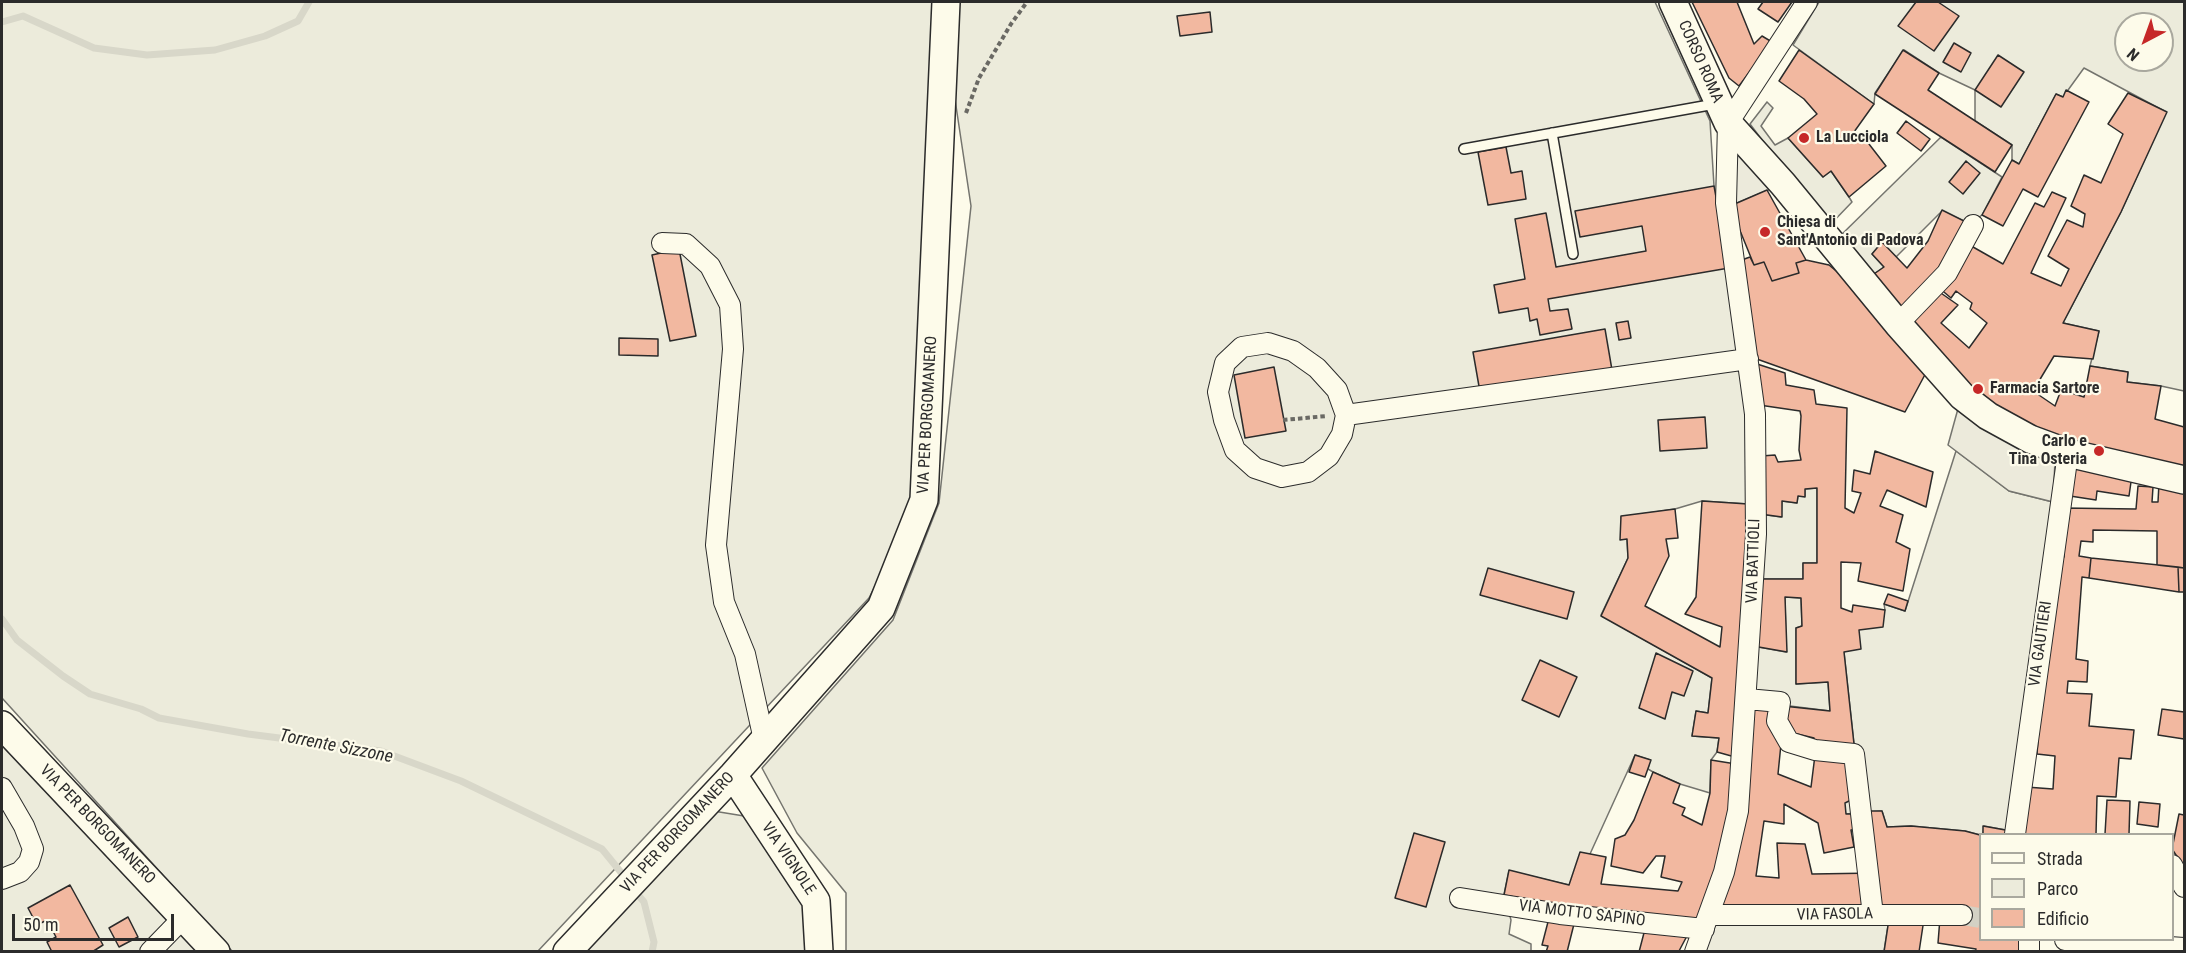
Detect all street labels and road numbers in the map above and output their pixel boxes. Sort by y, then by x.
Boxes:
street label: CORSO ROMA [1673,18,1727,106]
street label: VIA PER BORGOMANERO [914,335,942,495]
street label: VIA BATTIOLI [1743,518,1765,604]
street label: VIA GAUTIERI [2025,600,2057,688]
street label: VIA PER BORGOMANERO [35,761,159,889]
street label: VIA PER BORGOMANERO [617,769,739,897]
street label: VIA VIGNOLE [757,819,819,899]
street label: VIA MOTTO SAPINO [1518,897,1646,931]
street label: VIA FASOLA [1797,905,1873,925]

